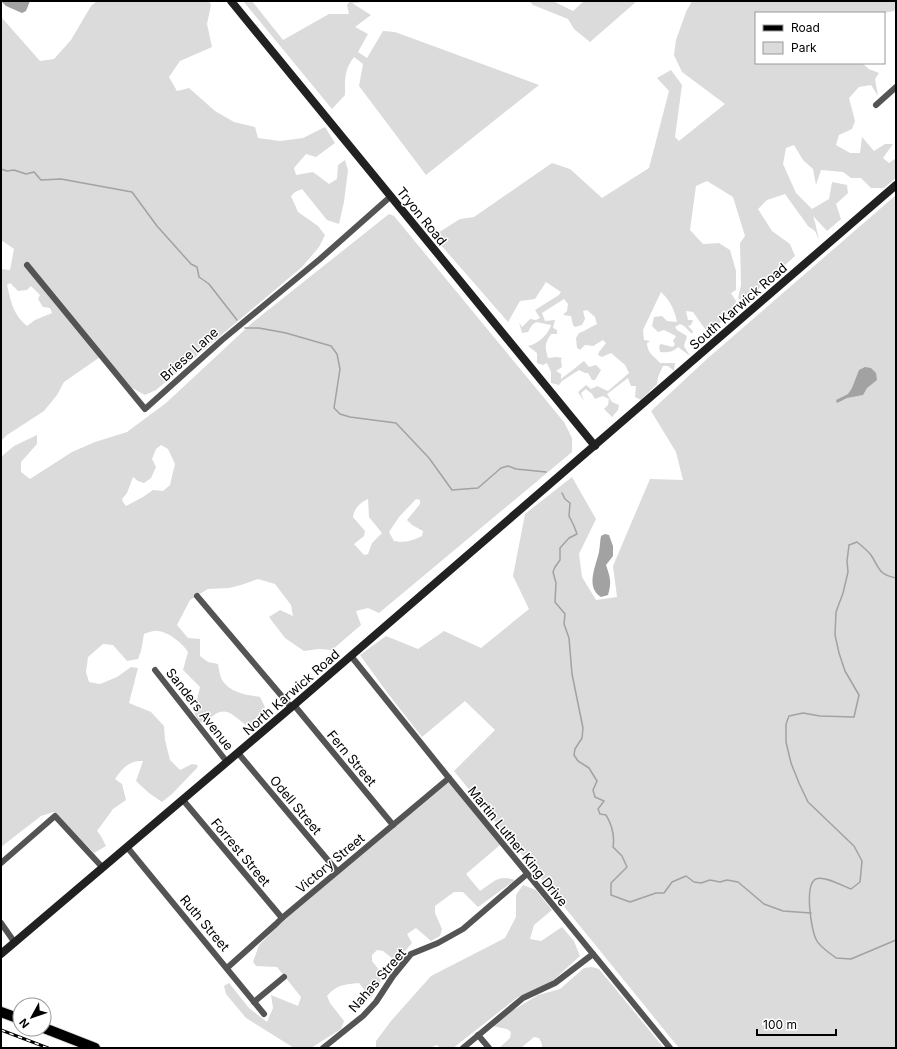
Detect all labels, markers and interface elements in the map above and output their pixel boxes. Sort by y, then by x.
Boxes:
legend [755,12,885,64]
text: Road [791,20,820,35]
text: Park [791,40,817,55]
street label: Tryon Road [394,184,450,248]
street label: South Karwick Road [686,259,790,353]
street label: Briese Lane [157,324,221,384]
street label: North Karwick Road [239,646,343,738]
street label: Sanders Avenue [163,665,237,753]
street label: Fern Street [324,727,380,789]
street label: Odell Street [267,772,325,838]
street label: Martin Luther King Drive [465,783,571,909]
street label: Forrest Street [208,815,274,889]
street label: Victory Street [293,830,367,896]
street label: Ruth Street [177,892,233,954]
street label: Nahas Street [345,945,409,1015]
north arrow [12,997,52,1037]
scale bar [757,1011,836,1037]
text: N [16,1016,32,1031]
text: 100 m [763,1017,797,1032]

